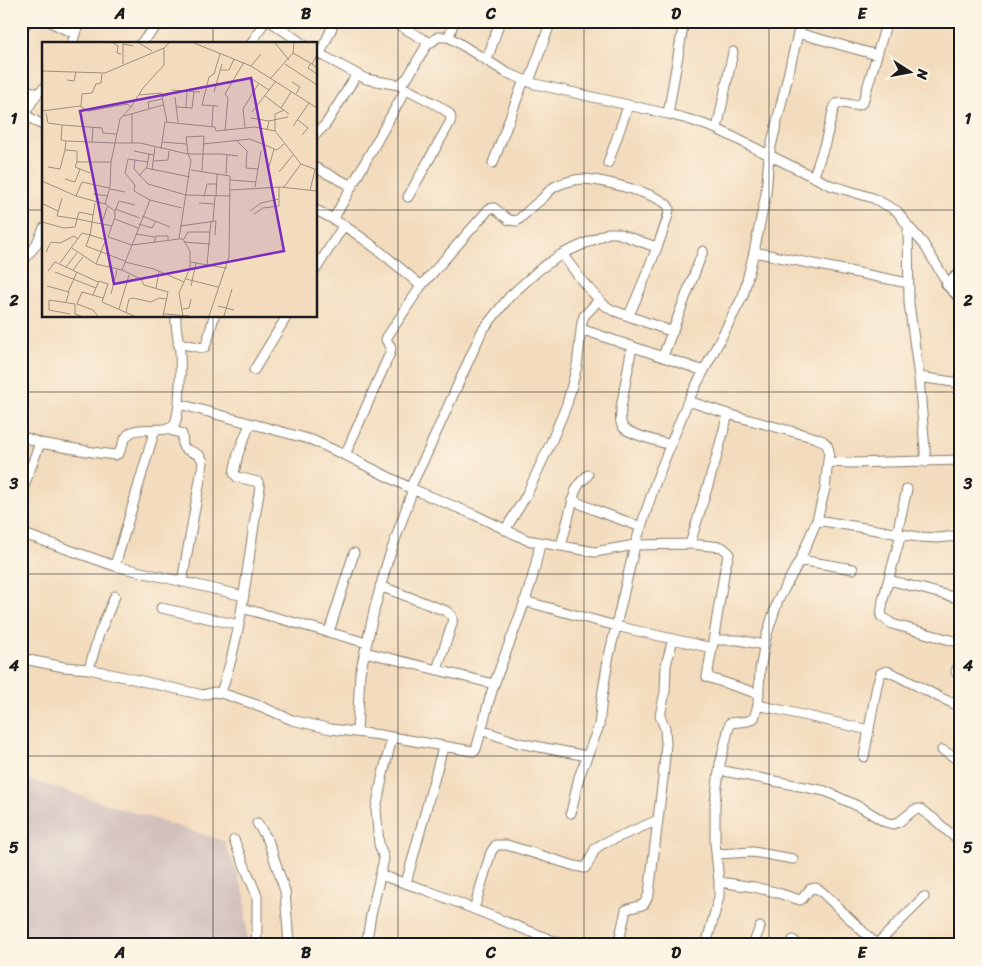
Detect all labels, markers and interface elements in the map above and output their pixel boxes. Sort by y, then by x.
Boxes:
text: A [114,0,125,28]
text: B [301,0,312,28]
text: C [485,0,497,28]
text: D [671,0,681,28]
text: E [858,0,868,28]
inset map [42,42,318,318]
north arrow [884,48,934,98]
text: N [909,66,936,82]
text: 1 [11,104,18,133]
text: 1 [965,104,972,133]
text: 2 [8,286,19,315]
text: 2 [962,286,973,315]
text: 3 [9,469,19,498]
text: 3 [963,469,973,498]
text: 4 [8,651,19,680]
text: 4 [962,651,973,680]
text: 5 [9,833,19,862]
text: 5 [963,833,973,862]
text: A [114,938,125,966]
text: B [301,938,312,966]
text: C [485,938,497,966]
text: D [671,938,681,966]
text: E [858,938,868,966]

